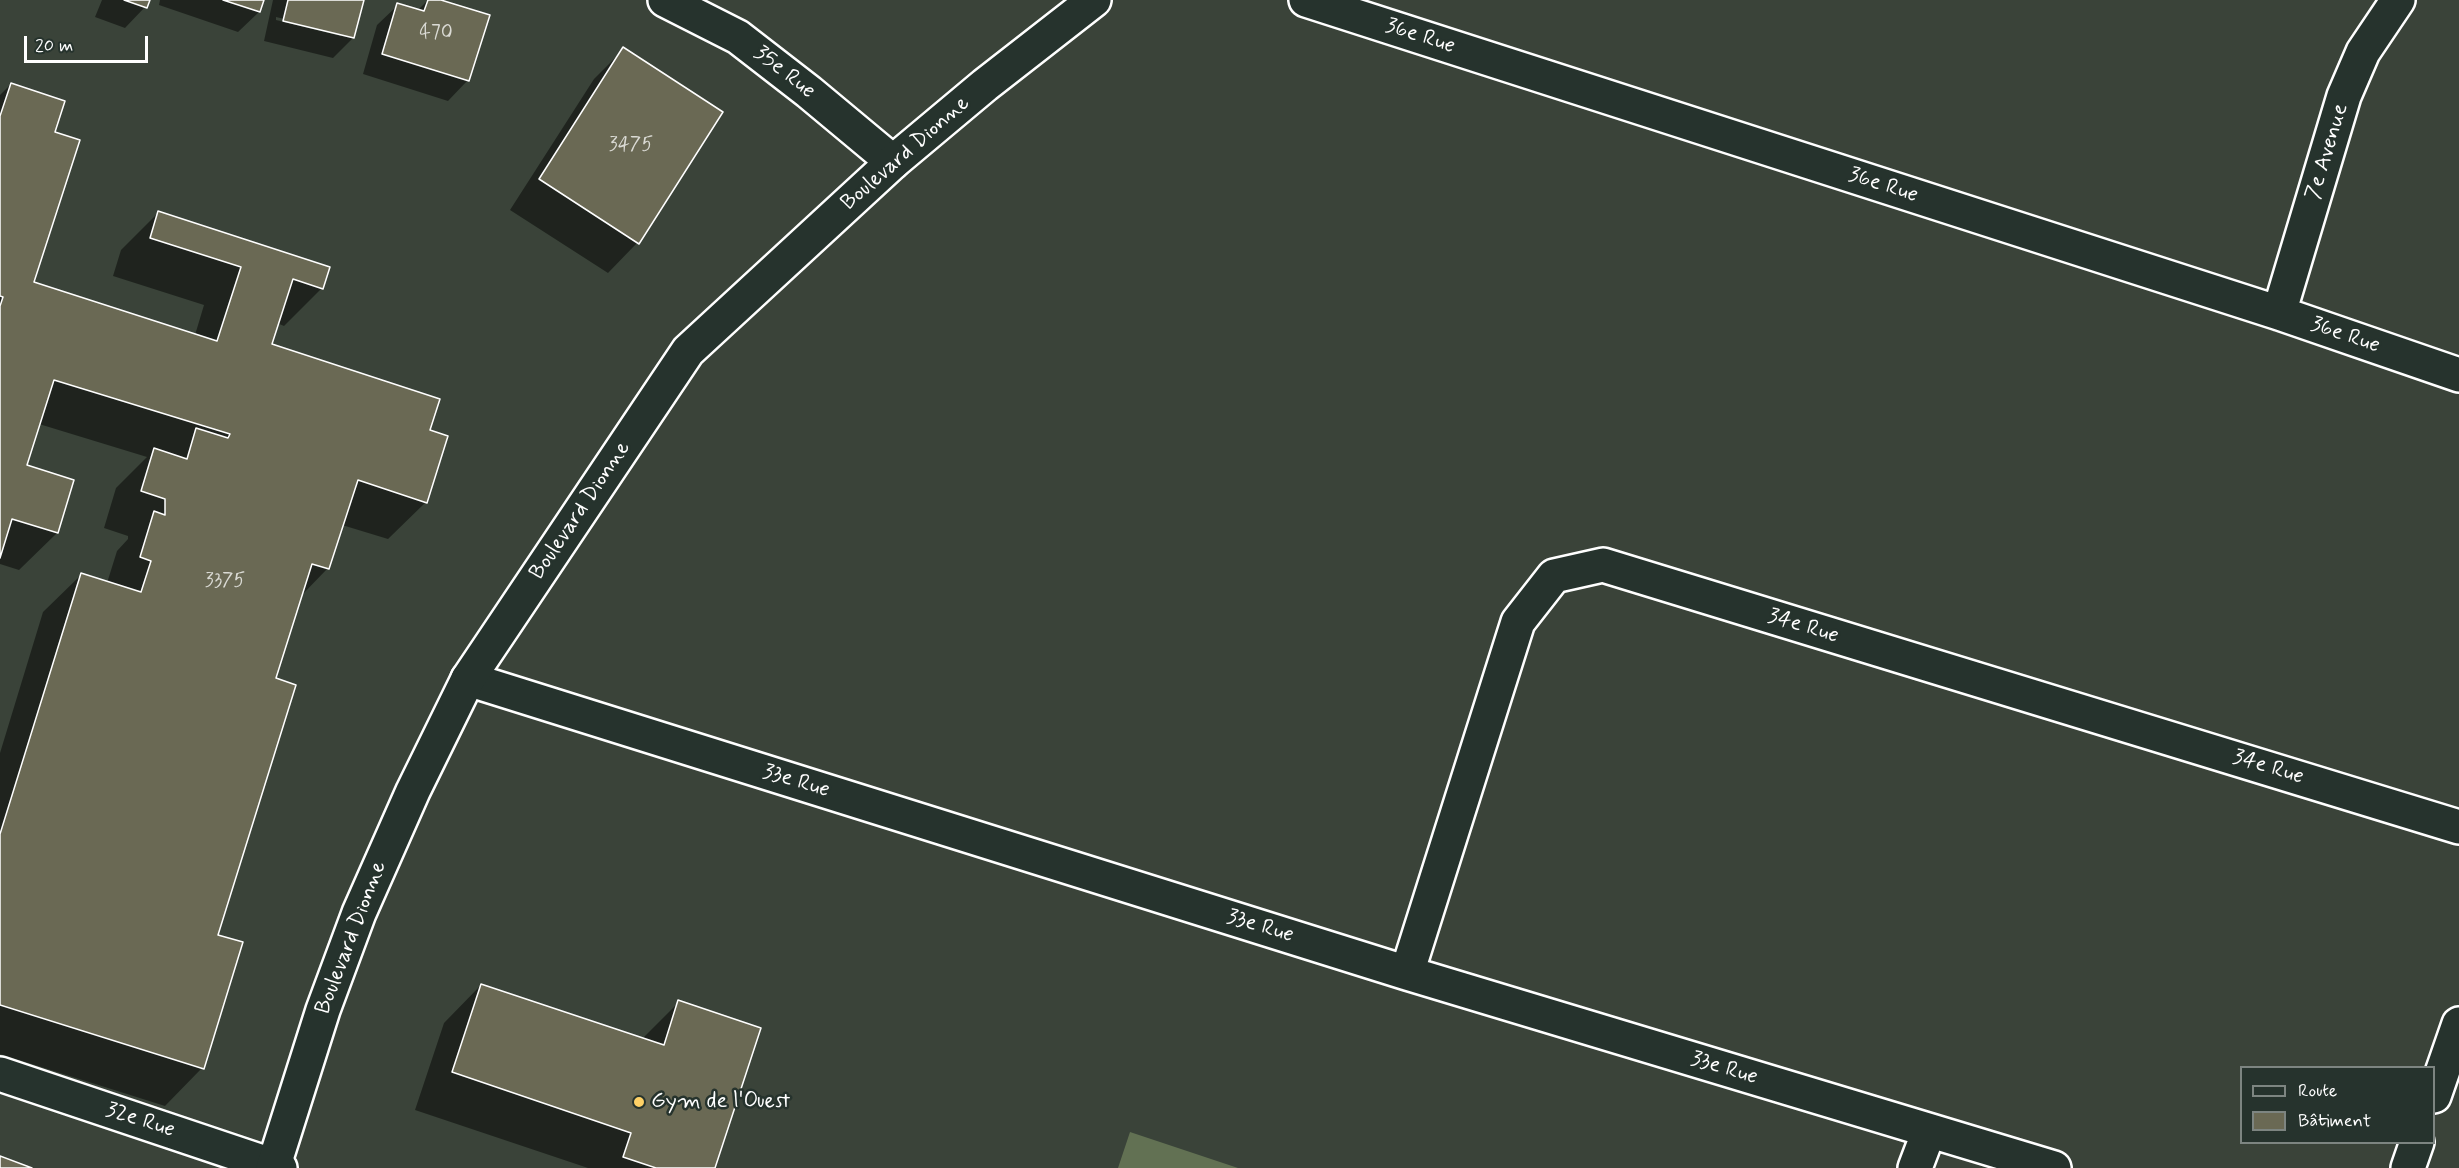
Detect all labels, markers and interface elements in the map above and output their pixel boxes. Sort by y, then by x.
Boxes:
street label: 36e Rue [1382,13,1458,61]
house number: 470 [419,22,453,46]
scale bar [27,24,152,62]
text: 20 m [35,34,73,58]
street label: 35e Rue [748,41,820,105]
street label: Boulevard Dionne [836,91,976,217]
street label: 7e Avenue [2301,101,2355,203]
house number: 3475 [609,134,653,158]
street label: 36e Rue [1845,162,1921,210]
street label: 36e Rue [2307,312,2383,360]
street label: Boulevard Dionne [525,437,637,585]
house number: 3375 [205,570,245,594]
street label: 34e Rue [1764,604,1842,650]
street label: 34e Rue [2229,745,2307,791]
street label: 33e Rue [759,759,833,805]
street label: Boulevard Dionne [311,858,393,1018]
street label: 33e Rue [1223,904,1297,950]
street label: 33e Rue [1687,1046,1761,1092]
legend [2240,1066,2435,1144]
text: Route [2298,1079,2337,1103]
place label: Gym de l'Ouest [651,1089,790,1115]
marker: Gym de l'Ouest [632,1095,646,1109]
street label: 32e Rue [102,1097,178,1145]
text: Bâtiment [2298,1109,2371,1133]

